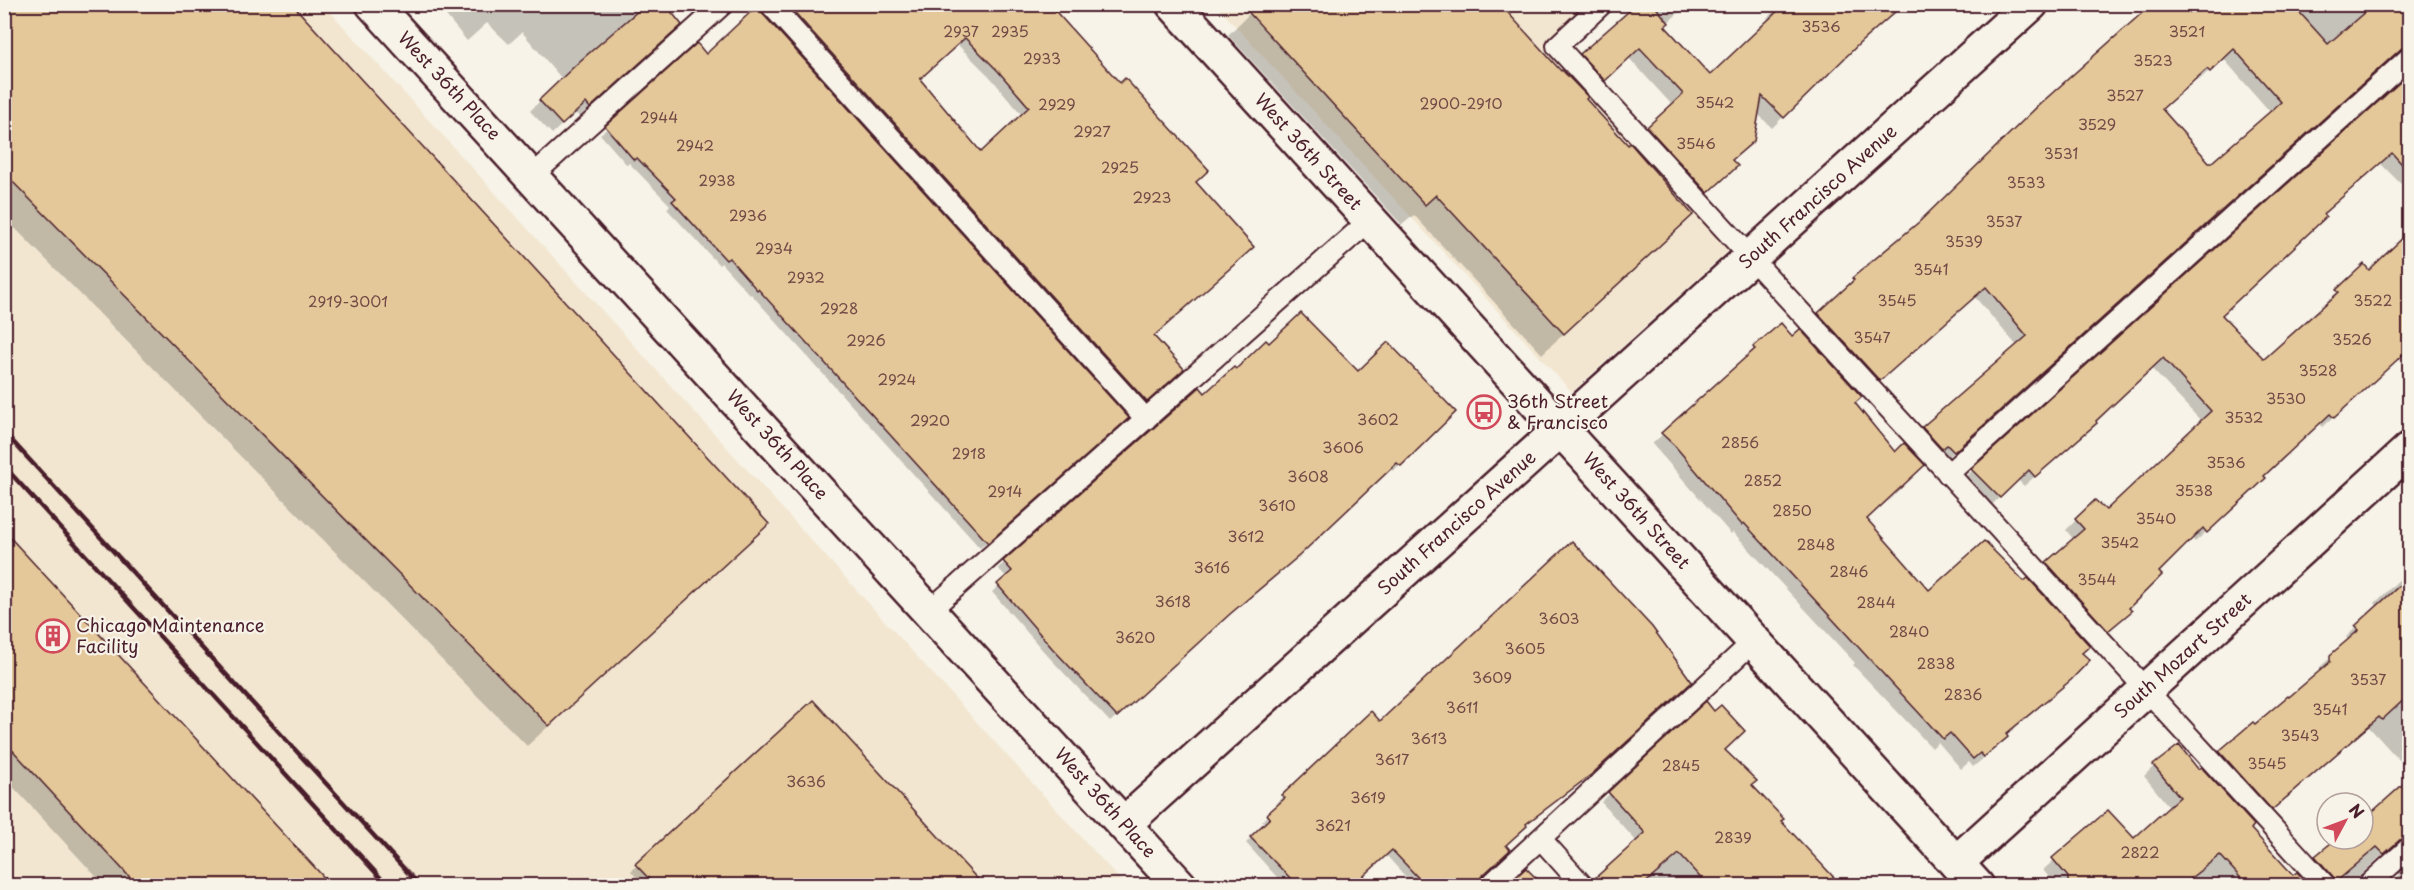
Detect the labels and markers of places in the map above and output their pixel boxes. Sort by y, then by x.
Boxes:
place label: 36th Street & Francisco [1507,387,1608,435]
bus stop icon: 36th Street & Francisco [1466,394,1502,430]
place label: Chicago Maintenance Facility [76,611,265,659]
building icon: Chicago Maintenance Facility [35,618,71,654]

